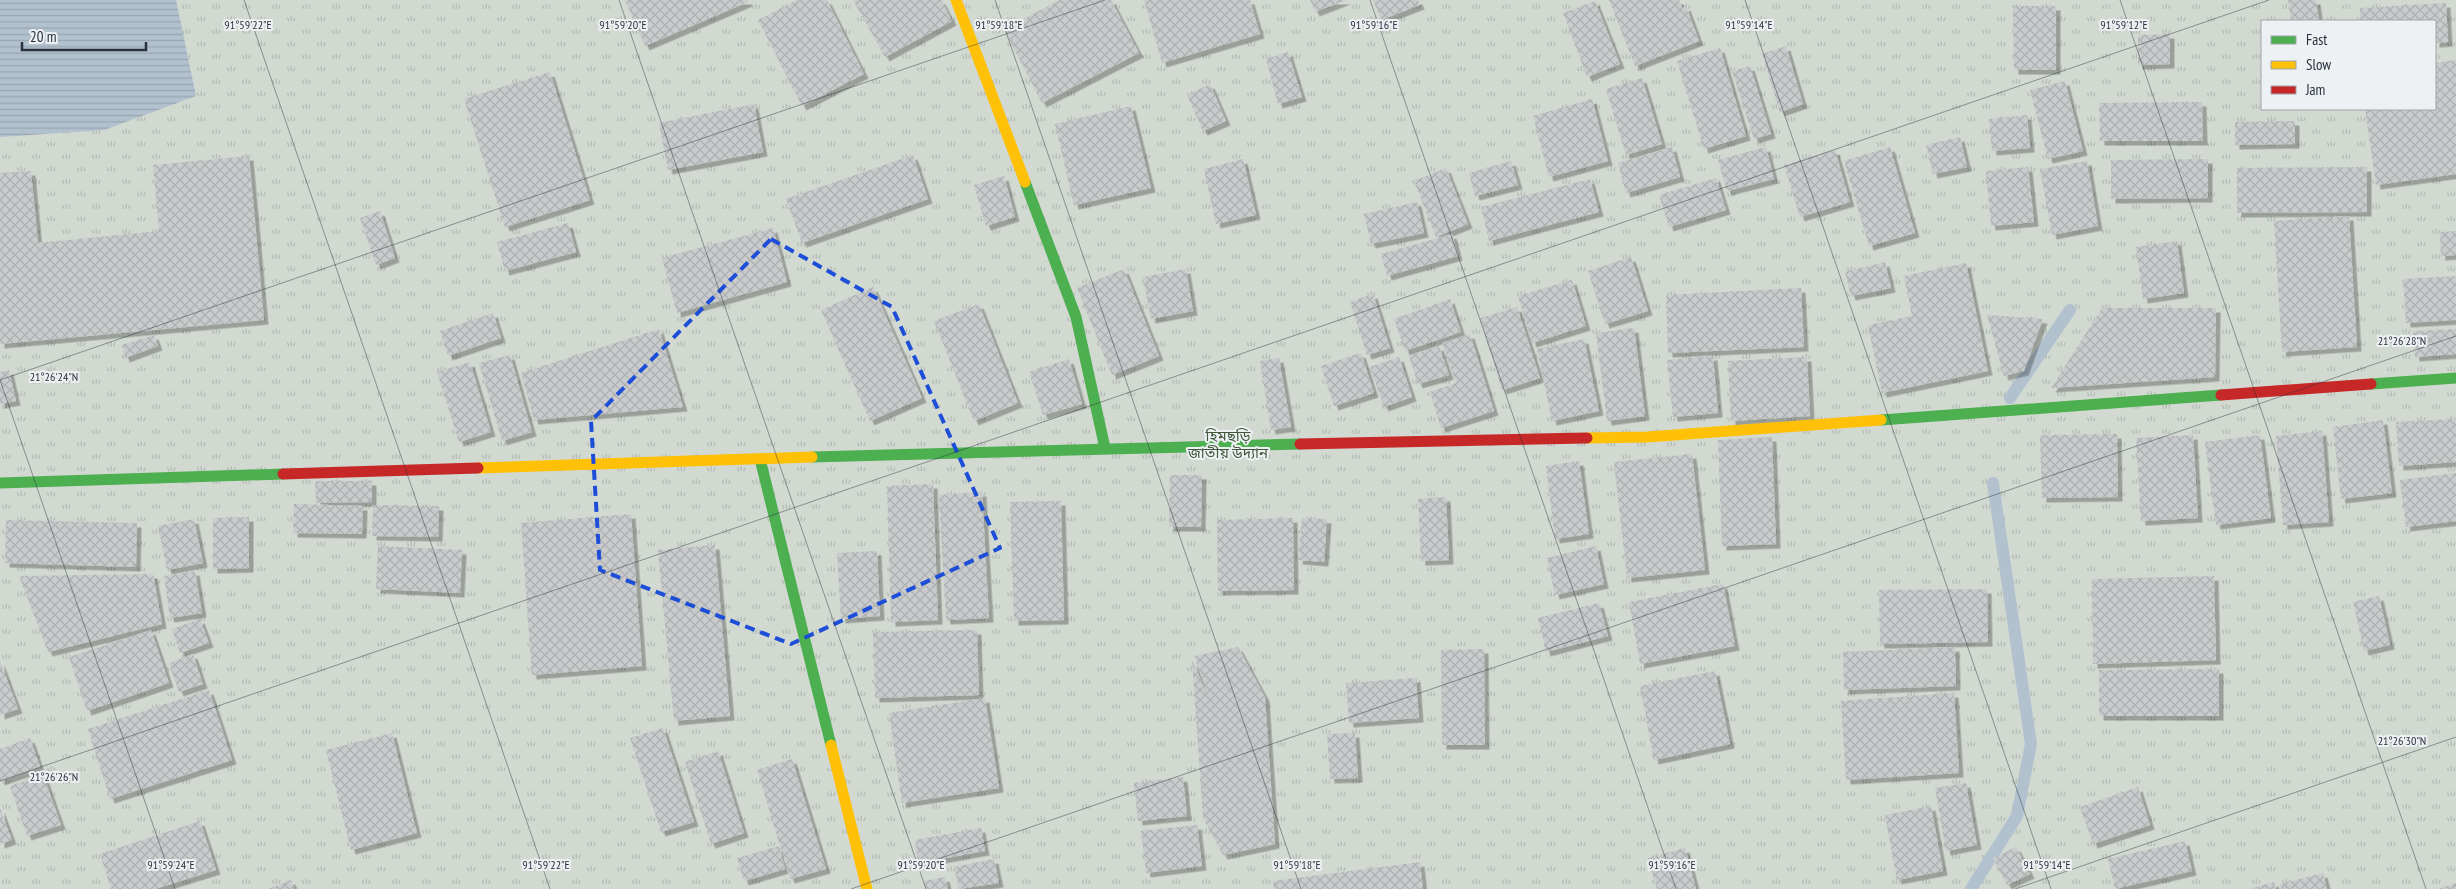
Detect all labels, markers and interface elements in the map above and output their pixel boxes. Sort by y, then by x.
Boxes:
text: 91°59'22"E [224,17,272,32]
text: 91°59'20"E [599,17,647,32]
text: 91°59'18"E [975,17,1023,32]
text: 91°59'16"E [1350,17,1398,32]
text: 91°59'14"E [1725,17,1773,32]
text: 91°59'12"E [2100,17,2148,32]
scale bar [22,20,146,52]
legend [2261,20,2436,110]
text: 20 m [30,27,56,46]
text: Fast [2306,30,2327,49]
text: Slow [2306,55,2331,74]
text: Jam [2305,80,2325,99]
text: 21°26'28"N [2378,333,2426,348]
text: 21°26'24"N [30,369,78,384]
park label: হিমছড়ি জাতীয় উদ্যান [1187,426,1269,462]
text: 21°26'30"N [2378,733,2426,748]
text: 21°26'26"N [30,769,78,784]
text: 91°59'24"E [147,857,195,872]
text: 91°59'22"E [522,857,570,872]
text: 91°59'20"E [897,857,945,872]
text: 91°59'18"E [1273,857,1321,872]
text: 91°59'16"E [1648,857,1696,872]
text: 91°59'14"E [2023,857,2071,872]

